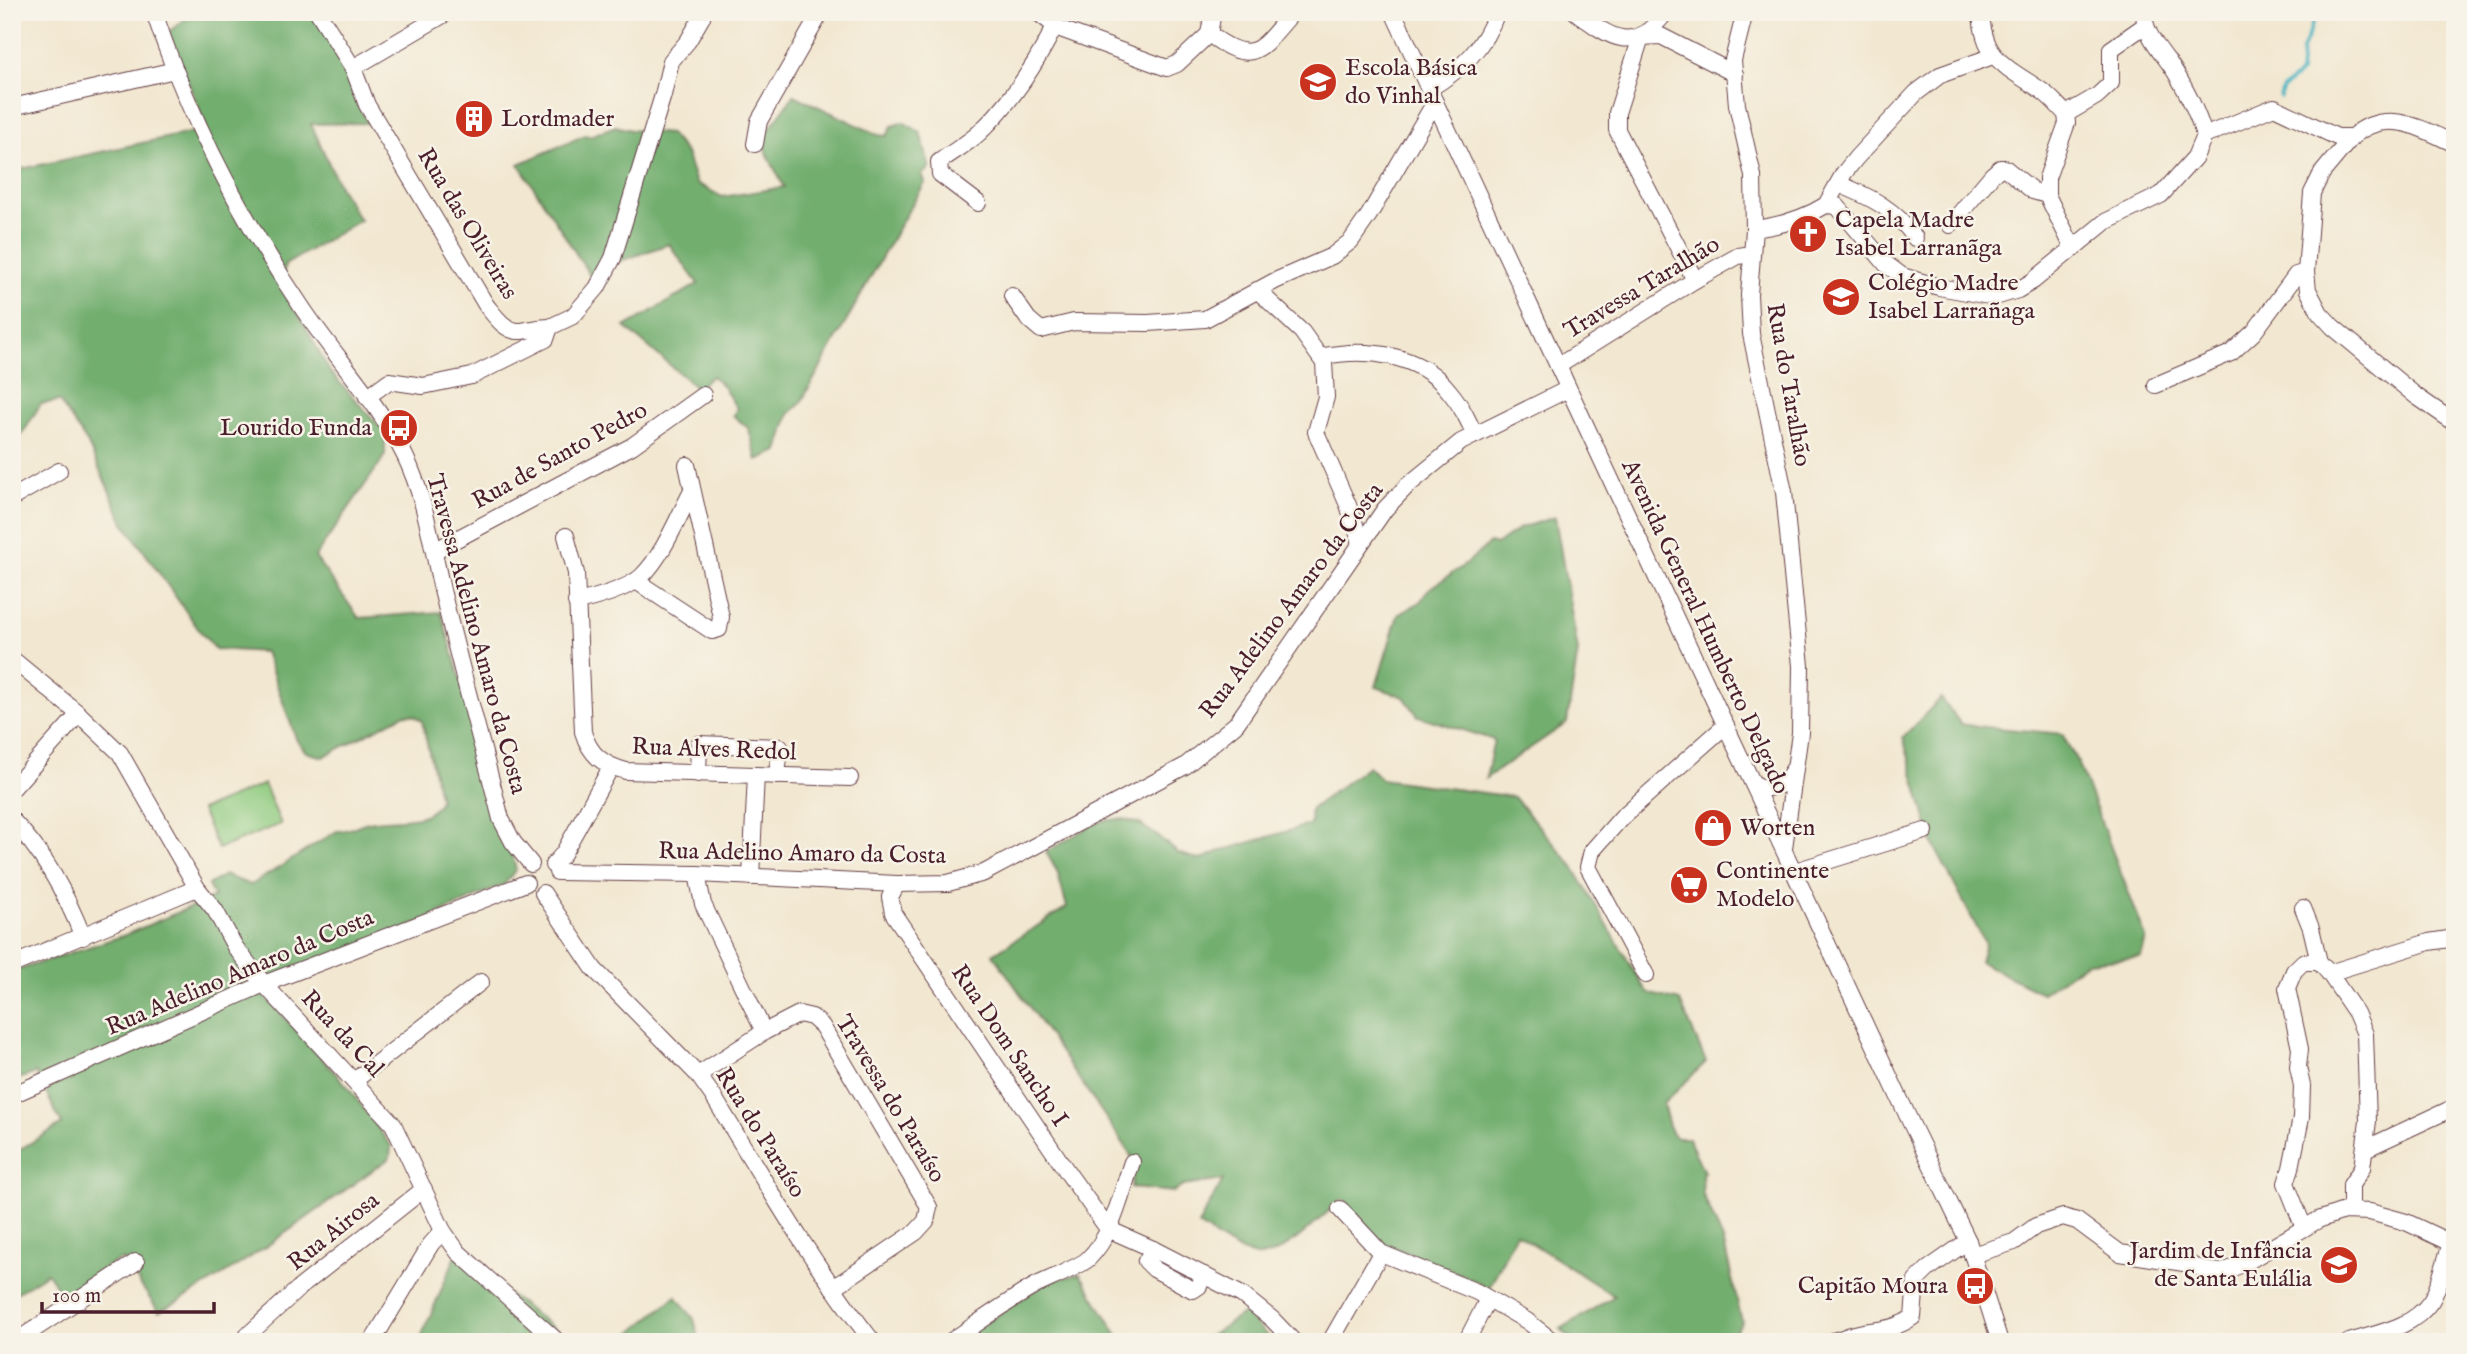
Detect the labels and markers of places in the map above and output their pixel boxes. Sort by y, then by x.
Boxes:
place label: Escola Básica do Vinhal [1345,53,1478,112]
school or university icon: Escola Básica do Vinhal [1297,61,1339,103]
building icon: Lordmader [453,98,495,140]
place label: Lordmader [501,104,614,135]
place label: Capela Madre Isabel Larranãga [1835,205,2002,264]
church icon: Capela Madre Isabel Larranãga [1787,213,1829,255]
place label: Colégio Madre Isabel Larrañaga [1868,268,2035,327]
school or university icon: Colégio Madre Isabel Larrañaga [1820,276,1862,318]
bus stop icon: Lourido Funda [378,407,420,449]
place label: Lourido Funda [220,413,373,444]
shop icon: Worten [1692,807,1734,849]
place label: Worten [1740,813,1816,844]
place label: Continente Modelo [1716,856,1829,915]
supermarket icon: Continente Modelo [1668,864,1710,906]
place label: Jardim de Infância de Santa Eulália [2127,1236,2313,1295]
school or university icon: Jardim de Infância de Santa Eulália [2318,1244,2360,1286]
bus stop icon: Capitão Moura [1954,1265,1996,1307]
place label: Capitão Moura [1798,1271,1949,1302]

